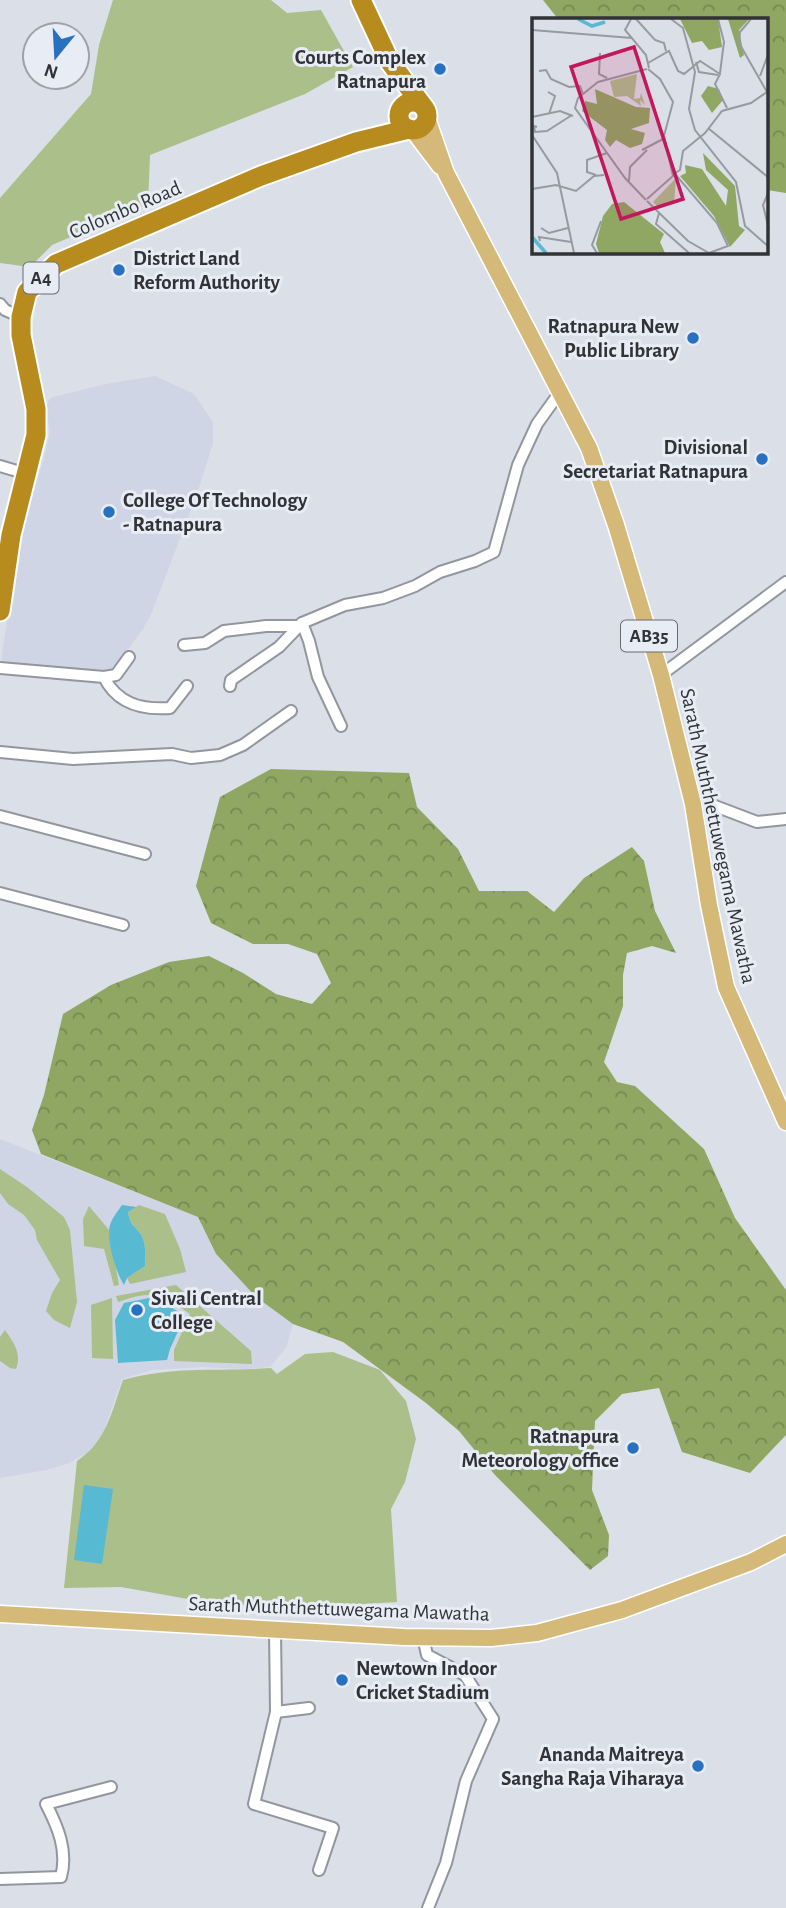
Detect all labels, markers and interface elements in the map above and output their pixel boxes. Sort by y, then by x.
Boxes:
inset map [532,18,768,254]
north arrow [21,21,91,91]
place label: Courts Complex Ratnapura [295,47,426,92]
text: N [42,60,60,82]
marker: Courts Complex Ratnapura [432,61,448,77]
street label: Colombo Road [66,177,184,243]
place label: District Land Reform Authority [133,248,281,293]
road number: A4 [23,262,58,294]
marker: District Land Reform Authority [111,262,127,278]
place label: Ratnapura New Public Library [548,316,680,361]
marker: Ratnapura New Public Library [685,330,701,346]
place label: Divisional Secretariat Ratnapura [563,437,748,482]
marker: Divisional Secretariat Ratnapura [754,451,770,467]
place label: College Of Technology - Ratnapura [123,490,308,535]
marker: College Of Technology - Ratnapura [101,504,117,520]
road number: AB35 [621,621,677,652]
street label: Sarath Muththettuwegama Mawatha [676,686,760,986]
place label: Sivali Central College [151,1288,262,1333]
marker: Sivali Central College [129,1302,145,1318]
place label: Ratnapura Meteorology office [461,1426,619,1471]
marker: Ratnapura Meteorology office [625,1440,641,1456]
street label: Sarath Muththettuwegama Mawatha [188,1593,490,1625]
place label: Newtown Indoor Cricket Stadium [356,1658,498,1703]
marker: Newtown Indoor Cricket Stadium [334,1672,350,1688]
place label: Ananda Maitreya Sangha Raja Viharaya [501,1744,684,1789]
marker: Ananda Maitreya Sangha Raja Viharaya [690,1758,706,1774]

